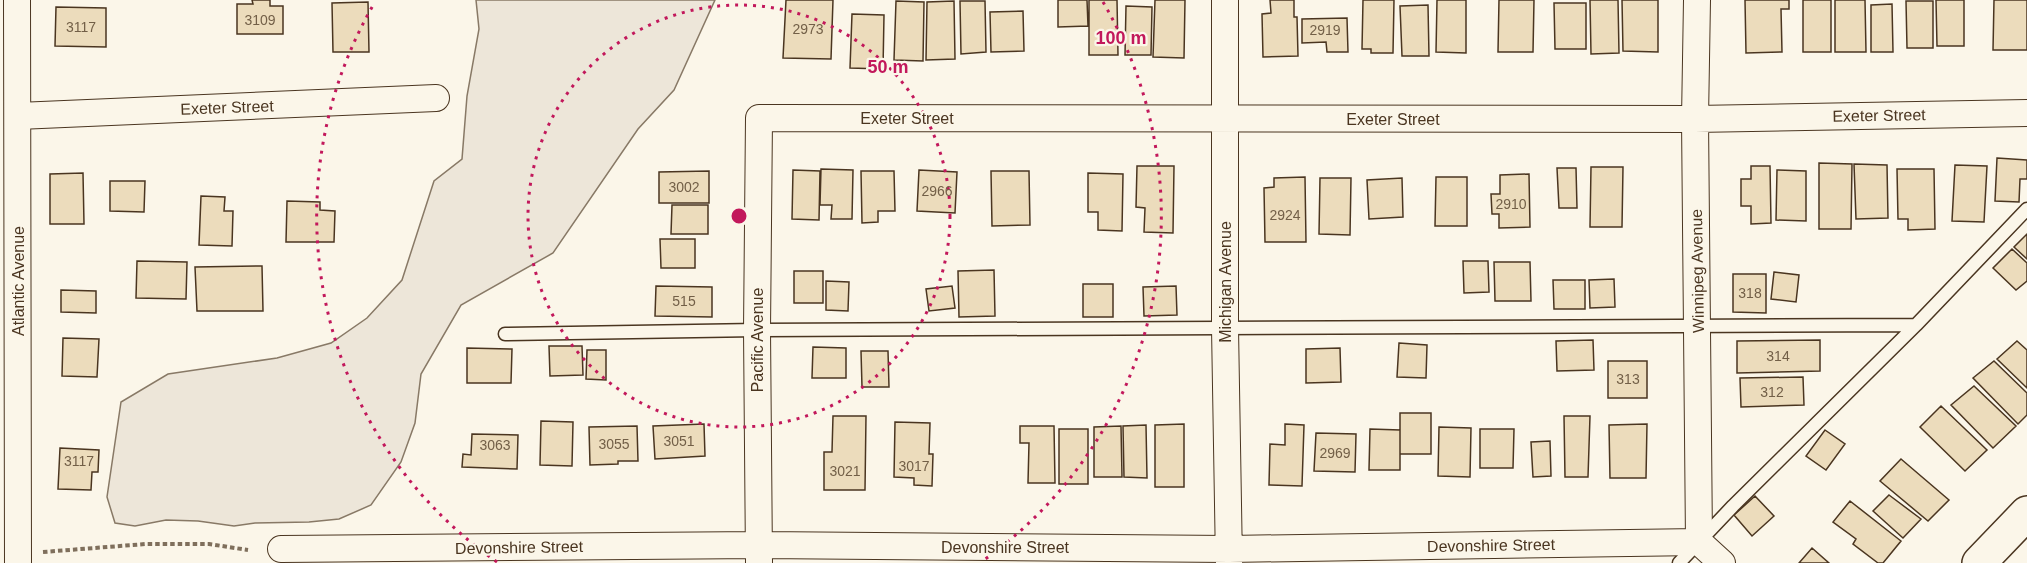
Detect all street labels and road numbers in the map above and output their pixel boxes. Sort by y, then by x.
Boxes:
street label: Exeter Street [180,97,275,118]
street label: Exeter Street [1832,106,1926,125]
street label: Exeter Street [860,110,954,127]
street label: Exeter Street [1346,111,1440,128]
street label: Winnipeg Avenue [1688,209,1707,333]
street label: Michigan Avenue [1217,221,1234,343]
street label: Atlantic Avenue [10,226,27,336]
street label: Pacific Avenue [749,288,766,392]
street label: Devonshire Street [1427,536,1556,555]
street label: Devonshire Street [455,538,584,557]
street label: Devonshire Street [941,539,1070,556]

